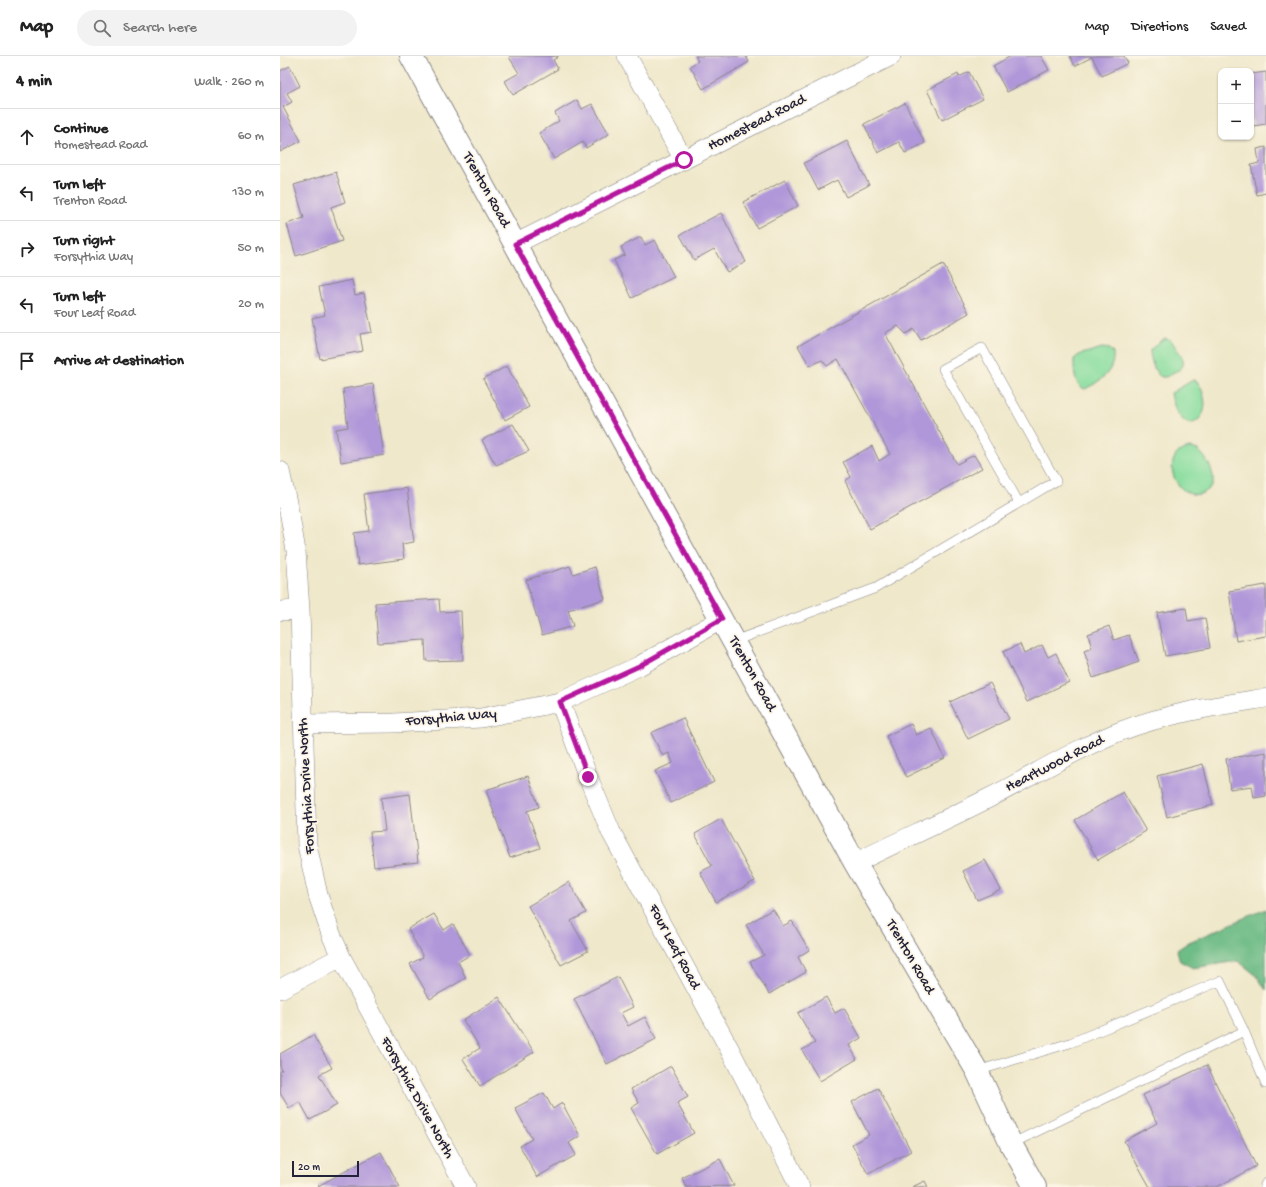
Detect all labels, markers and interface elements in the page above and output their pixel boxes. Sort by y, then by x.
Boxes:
search box [77,10,357,46]
text: Map [20,16,53,39]
icon: search [91,17,113,39]
text: Search here [123,19,197,37]
text: Map [1085,19,1109,36]
text: Directions [1131,19,1188,36]
text: Saved [1210,19,1246,36]
map controls [1218,68,1254,140]
button: + [1218,68,1254,104]
text: 4 min [16,72,52,92]
text: Walk · 260 m [194,75,264,90]
street label: Homestead Road [705,90,810,155]
button: − [1218,104,1254,140]
text: Continue [54,120,108,138]
icon: ahead [16,126,38,148]
text: 60 m [238,129,264,144]
text: Homestead Road [54,138,147,153]
street label: Trenton Road [457,148,515,232]
route start [675,151,693,169]
text: Turn left [54,176,105,194]
icon: left [16,182,38,204]
text: 130 m [232,185,264,200]
text: Trenton Road [54,194,126,209]
text: Turn right [54,232,114,250]
icon: right [16,238,38,260]
text: 50 m [237,241,264,256]
text: Forsythia Way [54,250,133,265]
text: Turn left [54,288,105,306]
icon: left [16,294,38,316]
text: 20 m [238,297,264,312]
text: Four Leaf Road [54,306,135,321]
icon: arrive [16,350,38,372]
text: Arrive at destination [54,352,184,370]
street label: Trenton Road [723,632,781,716]
street label: Forsythia Way [404,705,498,731]
street label: Forsythia Drive North [294,717,320,856]
street label: Heartwood Road [1003,731,1108,797]
route end [579,768,597,786]
street label: Four Leaf Road [644,900,705,994]
street label: Trenton Road [881,916,939,999]
street label: Forsythia Drive North [376,1033,458,1162]
scale bar [292,1159,359,1178]
text: 20 m [298,1162,320,1174]

